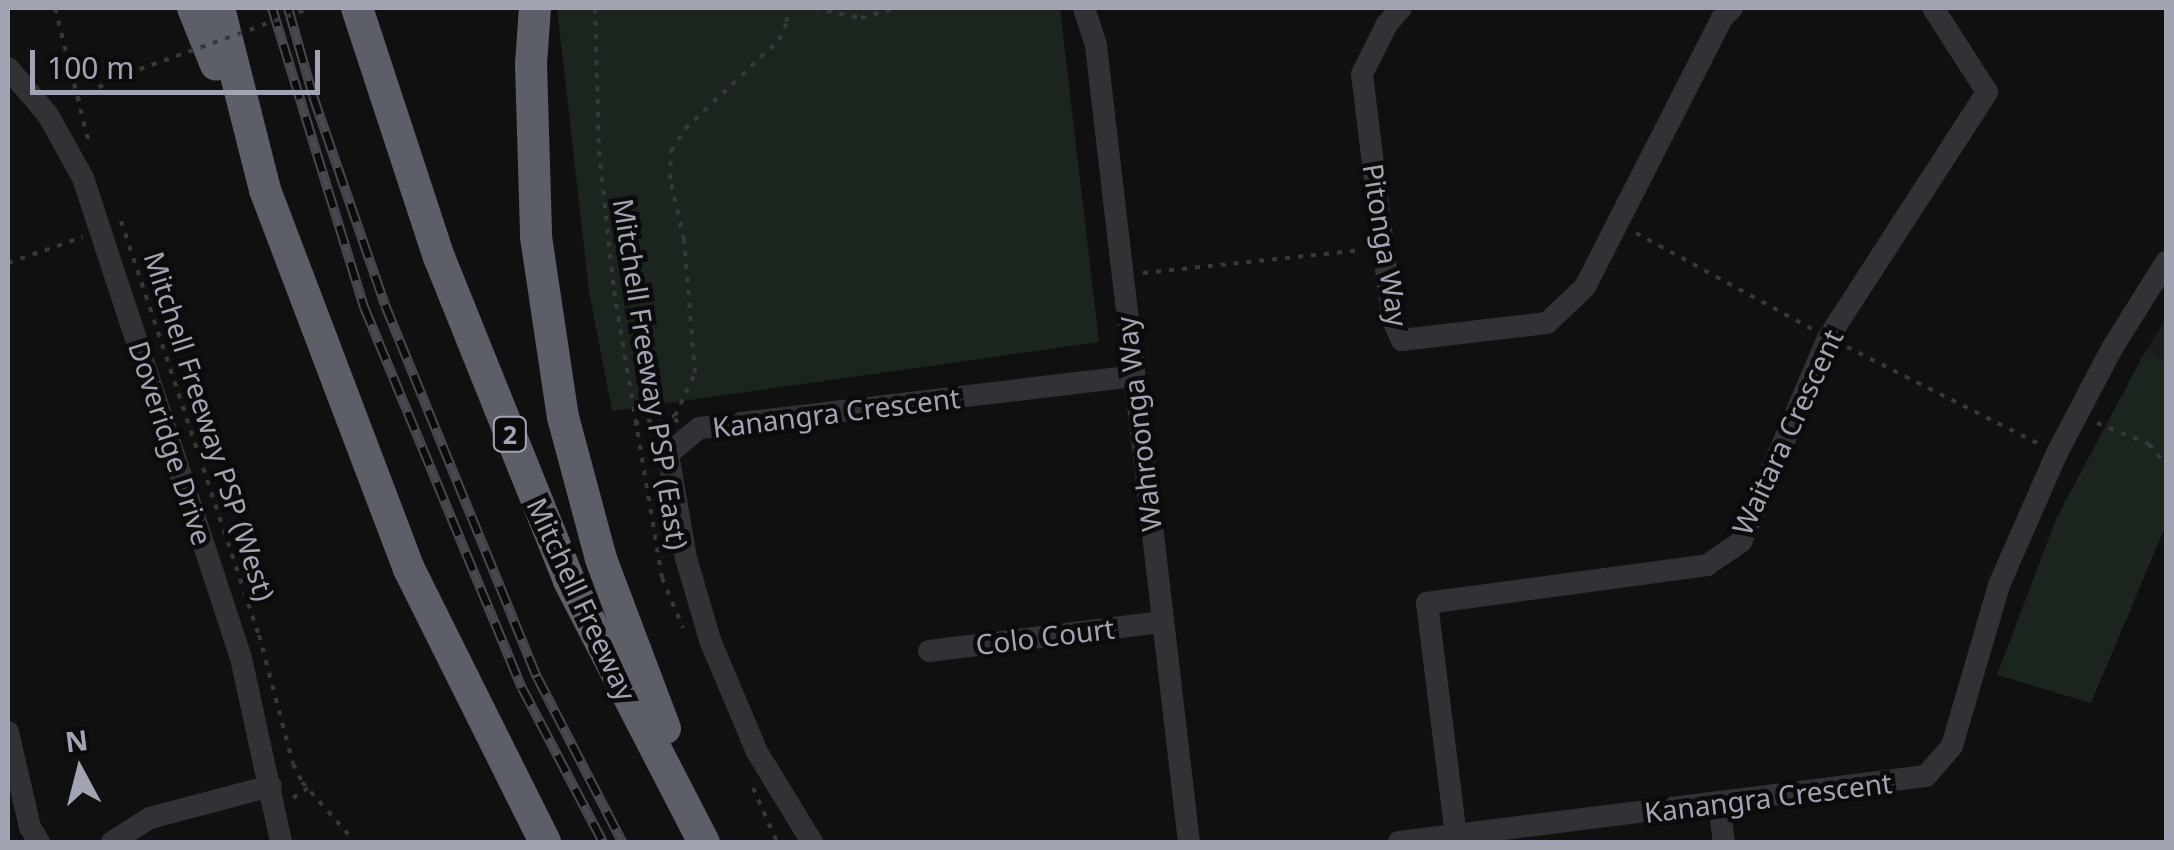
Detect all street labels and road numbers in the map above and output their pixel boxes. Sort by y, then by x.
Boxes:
street label: Pitonga Way [1357,161,1415,329]
street label: Mitchell Freeway PSP (East) [607,196,695,552]
street label: Mitchell Freeway PSP (West) [138,247,282,605]
street label: Wahroonga Way [1108,315,1168,533]
street label: Waitara Crescent [1725,324,1849,540]
street label: Doveridge Drive [122,337,220,549]
street label: Kanangra Crescent [710,380,962,444]
road number: 2 [492,414,528,454]
street label: Mitchell Freeway [520,492,644,706]
street label: Colo Court [974,611,1116,661]
street label: Kanangra Crescent [1642,765,1894,829]

